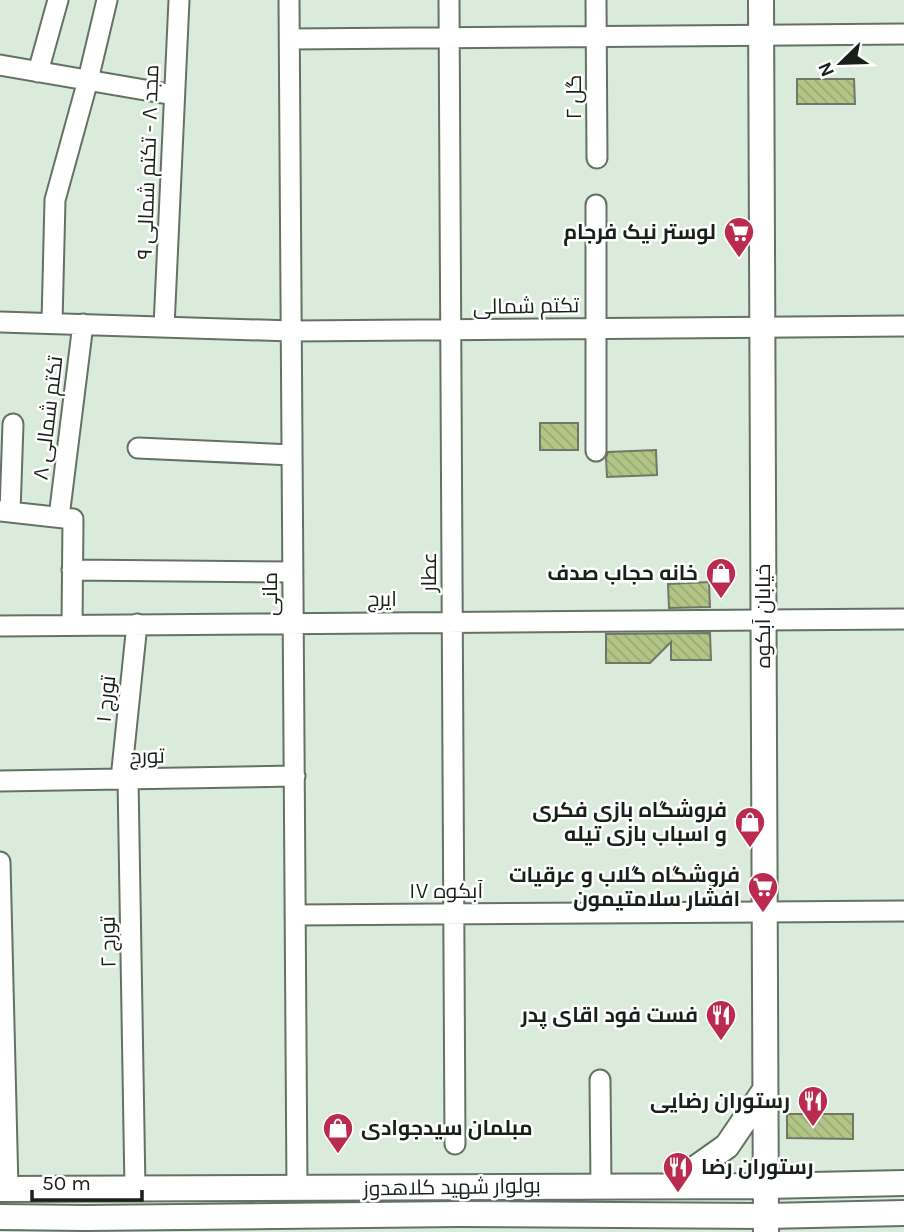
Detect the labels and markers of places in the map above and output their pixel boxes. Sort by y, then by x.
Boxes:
supermarket icon: لوستر نیک فرجام [722,215,756,259]
place label: لوستر نیک فرجام [563,220,716,246]
shop icon: خانه حجاب صدف [704,556,738,600]
place label: خانه حجاب صدف [547,561,698,585]
place label: فروشگاه بازی فکری و اسباب بازی تیله [532,798,727,847]
shop icon: فروشگاه بازی فکری و اسباب بازی تیله [733,805,767,849]
place label: فروشگاه گلاب و عرقیات افشار سلامتیمون [509,863,740,912]
supermarket icon: فروشگاه گلاب و عرقیات افشار سلامتیمون [746,870,780,914]
restaurant icon: فست فود اقای پدر [704,998,738,1042]
place label: فست فود اقای پدر [520,1003,698,1030]
restaurant icon: رستوران رضایی [796,1084,830,1128]
place label: رستوران رضایی [650,1089,790,1114]
shop icon: مبلمان سیدجوادی [321,1111,355,1155]
place label: مبلمان سیدجوادی [361,1116,533,1141]
restaurant icon: رستوران رضا [661,1150,695,1194]
place label: رستوران رضا [701,1155,814,1180]

